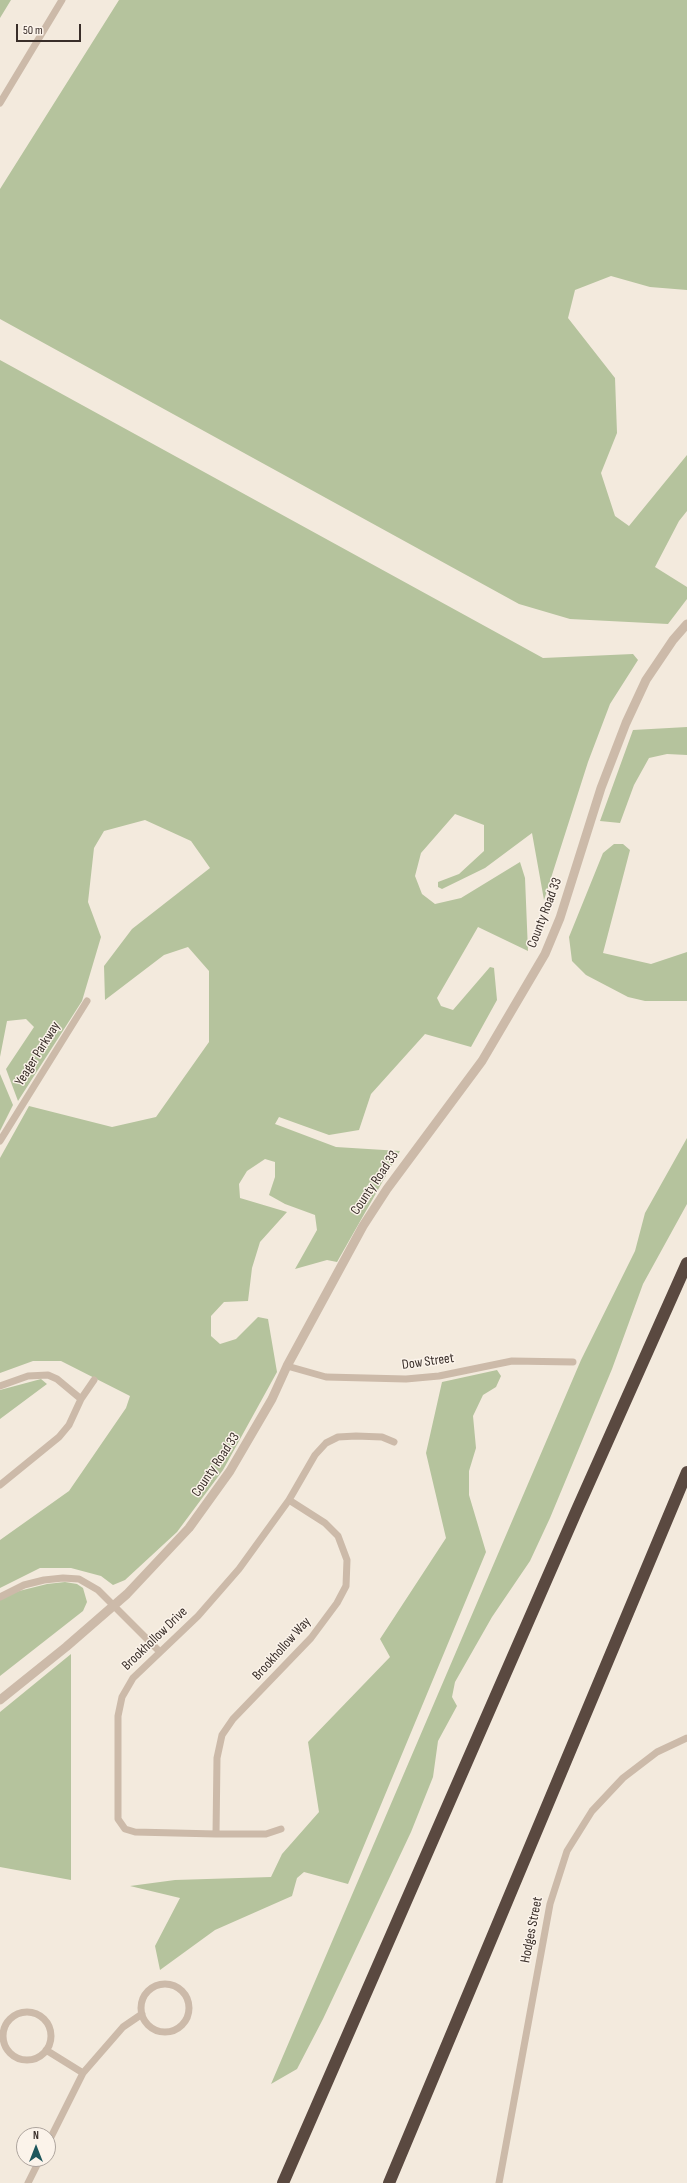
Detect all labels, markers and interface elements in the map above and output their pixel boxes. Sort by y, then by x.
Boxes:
scale bar [18,16,83,42]
text: 50 m [23,23,43,38]
street label: County Road 33 [524,876,566,950]
street label: Yeager Parkway [12,1019,64,1089]
street label: County Road 33 [347,1148,403,1218]
street label: Dow Street [401,1350,455,1374]
street label: County Road 33 [188,1430,244,1500]
street label: Brookhollow Drive [119,1604,191,1674]
street label: Brookhollow Way [249,1614,315,1684]
street label: Hodges Street [517,1896,547,1964]
north arrow [16,2127,56,2167]
text: N [33,2129,39,2142]

